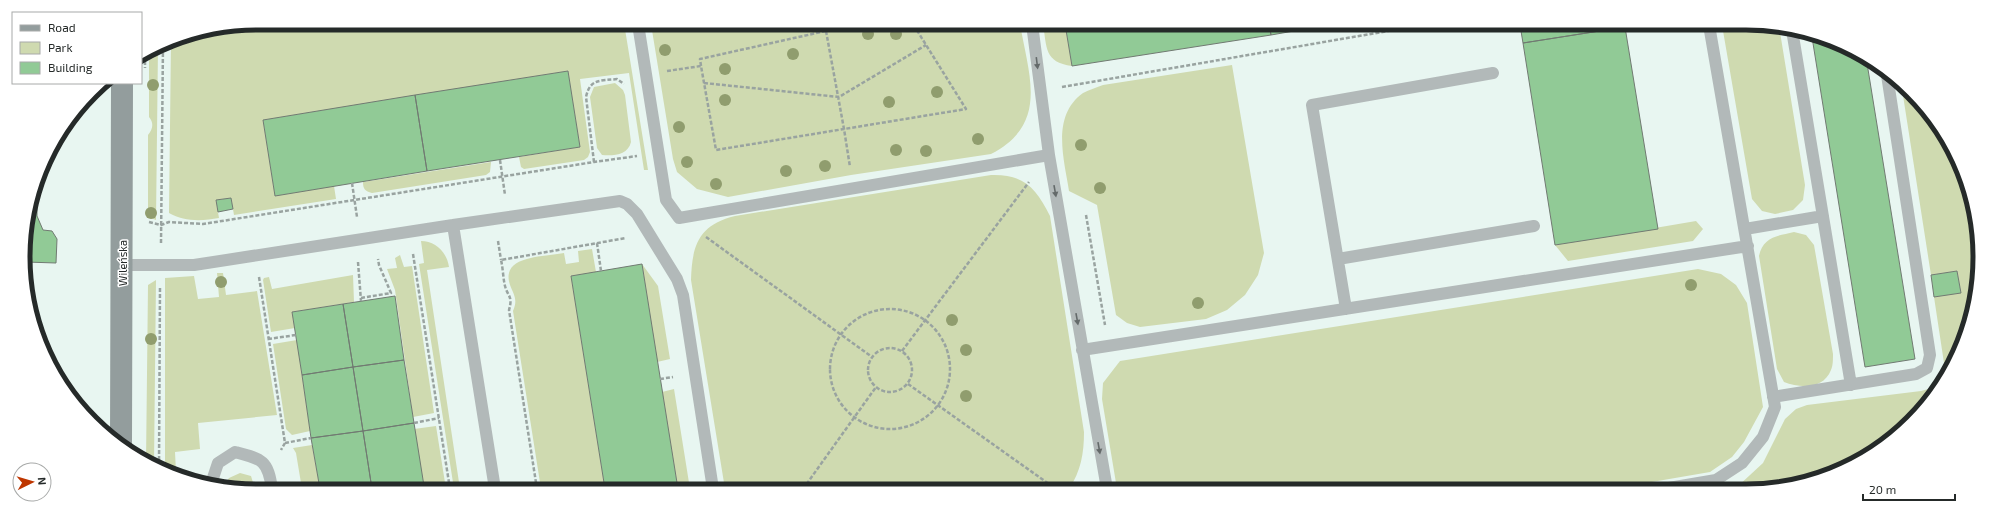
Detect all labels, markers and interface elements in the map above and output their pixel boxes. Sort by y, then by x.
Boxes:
legend [12,12,142,84]
text: Road [48,20,76,34]
text: Park [48,40,73,54]
one-way arrow [1034,57,1040,69]
text: Building [48,60,93,74]
one-way arrow [1052,185,1058,198]
street label: Wileńska [116,240,129,286]
one-way arrow [1074,313,1080,326]
one-way arrow [1097,441,1103,454]
north arrow [12,462,52,502]
scale bar [1863,476,1955,502]
text: N [36,477,49,486]
text: 20 m [1869,482,1896,496]

